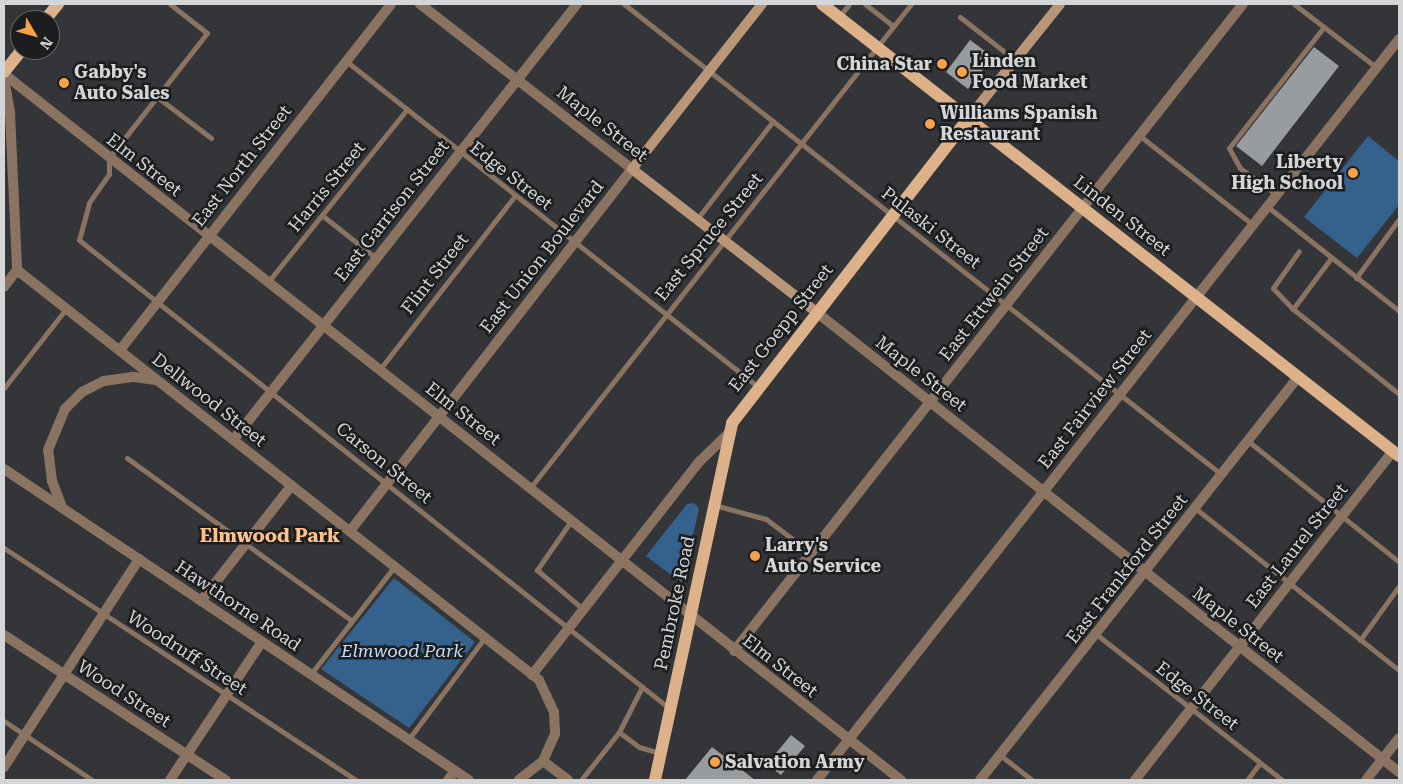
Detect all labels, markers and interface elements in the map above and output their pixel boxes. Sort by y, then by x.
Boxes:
north arrow [10,10,60,60]
text: N [37,34,56,53]
place label: Linden Food Market [972,51,1088,94]
place label: China Star [837,53,932,75]
marker: China Star [936,58,948,70]
place label: Gabby's Auto Sales [74,62,170,104]
marker: Linden Food Market [956,66,968,78]
marker: Gabby's Auto Sales [58,77,70,89]
street label: Maple Street [552,82,652,166]
street label: East North Street [188,101,296,231]
place label: Williams Spanish Restaurant [940,103,1097,146]
marker: Williams Spanish Restaurant [924,118,936,130]
street label: Elm Street [102,129,186,201]
street label: East Garrison Street [330,136,454,286]
street label: Harris Street [284,137,370,237]
street label: Edge Street [465,137,557,215]
place label: Liberty High School [1231,152,1343,194]
marker: Liberty High School [1347,167,1359,179]
street label: East Spruce Street [651,168,767,306]
street label: Linden Street [1069,171,1175,261]
street label: East Union Boulevard [476,176,608,338]
street label: Pulaski Street [877,182,985,274]
street label: East Ettwein Street [935,223,1053,365]
street label: Flint Street [397,229,473,319]
street label: East Goepp Street [724,260,838,396]
street label: East Fairview Street [1034,325,1156,473]
street label: Maple Street [871,332,971,416]
street label: Dellwood Street [148,349,270,451]
street label: Elm Street [421,378,505,450]
street label: Carson Street [332,418,436,508]
street label: East Laurel Street [1242,479,1352,613]
street label: East Frankford Street [1062,490,1192,648]
district label: Elmwood Park [200,525,340,547]
street label: Pembroke Road [650,534,700,672]
place label: Larry's Auto Service [765,535,881,578]
marker: Larry's Auto Service [749,550,761,562]
street label: Hawthorne Road [171,556,305,656]
street label: Maple Street [1188,583,1288,667]
street label: Woodruff Street [123,606,251,700]
street label: Elm Street [738,630,822,702]
park label: Elmwood Park [341,640,463,662]
street label: Wood Street [73,656,175,732]
street label: Edge Street [1151,657,1243,735]
place label: Salvation Army [725,751,865,773]
marker: Salvation Army [709,756,721,768]

